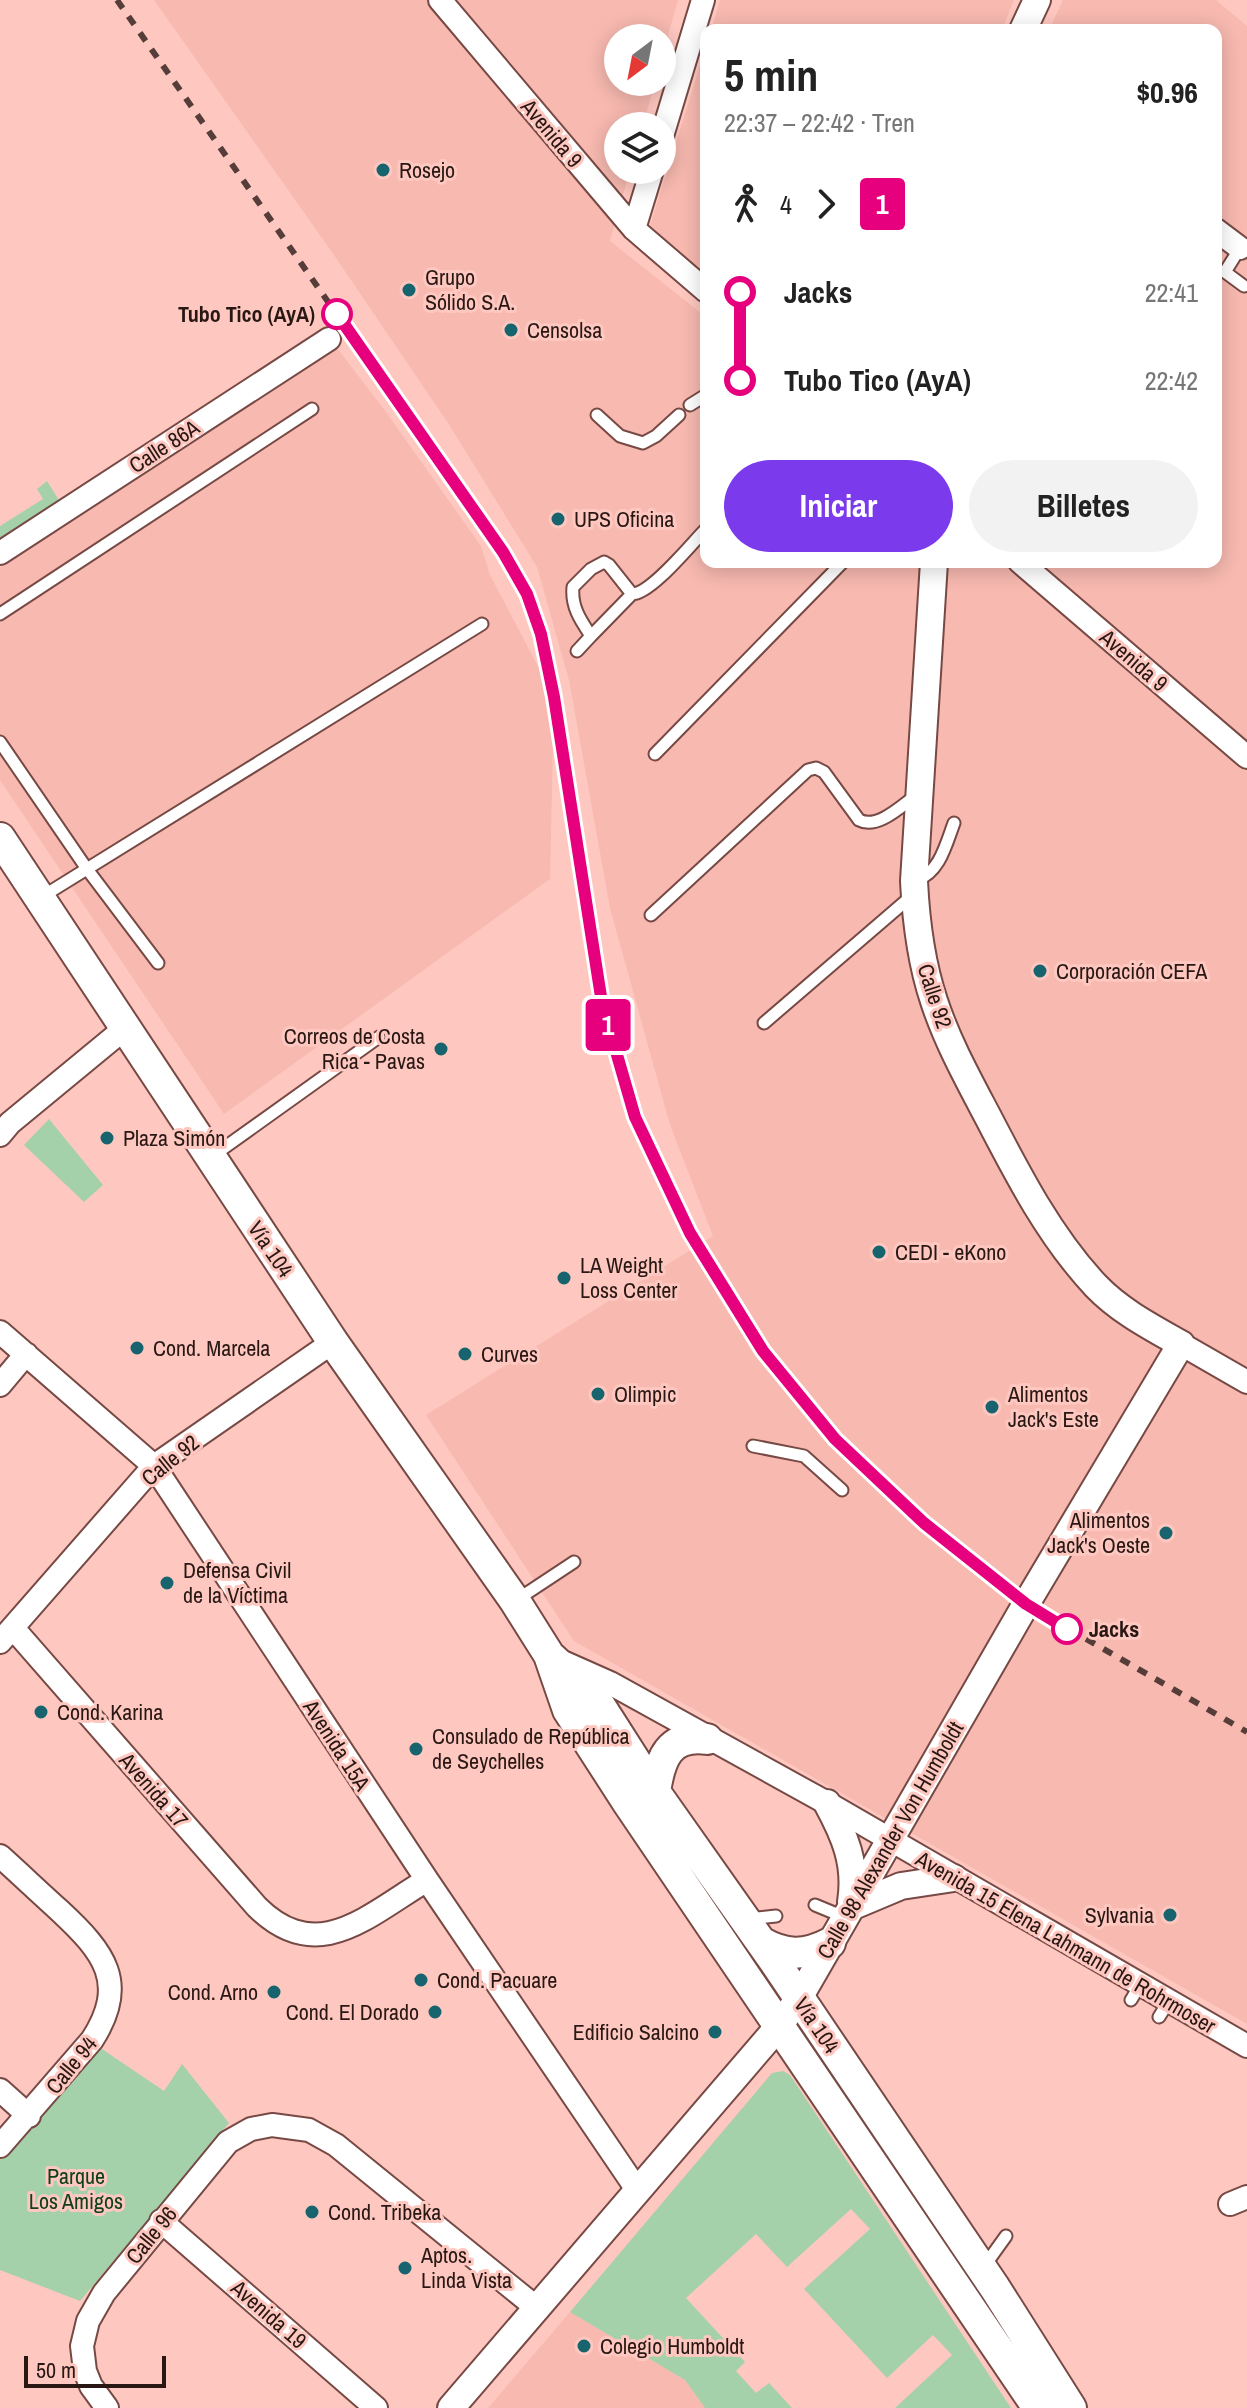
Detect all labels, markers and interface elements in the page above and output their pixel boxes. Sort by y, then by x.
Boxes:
north arrow [604,24,676,96]
map controls [604,24,676,184]
text: 5 min [724,45,818,105]
text: $0.96 [1136,72,1198,112]
street label: Avenida 9 [514,92,590,174]
text: 22:37 – 22:42 · Tren [724,105,915,140]
button: layers [604,112,676,184]
place label: Rosejo [399,155,455,185]
marker: Rosejo [374,161,392,179]
icon: walk [724,182,768,226]
icon: forward [804,182,848,226]
text: 1 [876,185,889,223]
text: 4 [780,187,792,222]
place label: Grupo Sólido S.A. [425,262,515,317]
text: Jacks [784,272,852,312]
text: 22:41 [1145,275,1198,310]
marker: Grupo Sólido S.A. [400,281,418,299]
place label: Tubo Tico (AyA) [178,299,315,329]
marker: Tubo Tico (AyA) [322,299,352,329]
place label: Censolsa [527,315,602,345]
marker: Censolsa [502,321,520,339]
text: Tubo Tico (AyA) [784,360,971,400]
text: 22:42 [1145,363,1198,398]
street label: Calle 86A [123,412,206,480]
button: Iniciar [724,460,953,552]
button: Billetes [969,460,1198,552]
place label: UPS Oficina [574,504,674,534]
marker: UPS Oficina [549,510,567,528]
street label: Avenida 9 [1093,621,1174,698]
place label: Corporación CEFA [1056,956,1208,986]
street label: Calle 92 [911,960,959,1032]
marker: Corporación CEFA [1031,962,1049,980]
line badge: 1 [582,999,634,1051]
text: 1 [602,1006,614,1044]
place label: Correos de Costa Rica - Pavas [284,1021,425,1076]
marker: Correos de Costa Rica - Pavas [432,1040,450,1058]
place label: Plaza Simón [123,1123,225,1153]
marker: Plaza Simón [98,1129,116,1147]
street label: Vía 104 [241,1215,301,1283]
place label: CEDI - eKono [895,1237,1006,1267]
marker: CEDI - eKono [870,1243,888,1261]
place label: LA Weight Loss Center [580,1250,677,1305]
marker: LA Weight Loss Center [555,1269,573,1287]
place label: Cond. Marcela [153,1333,270,1363]
marker: Cond. Marcela [128,1339,146,1357]
place label: Curves [481,1339,538,1369]
marker: Curves [456,1345,474,1363]
place label: Olimpic [614,1379,676,1409]
place label: Alimentos Jack's Este [1007,1379,1099,1434]
marker: Olimpic [589,1385,607,1403]
marker: Alimentos Jack's Este [983,1398,1001,1416]
street label: Calle 92 [135,1428,205,1492]
place label: Alimentos Jack's Oeste [1047,1505,1150,1560]
marker: Alimentos Jack's Oeste [1157,1524,1175,1542]
place label: Defensa Civil de la Víctima [183,1555,291,1610]
marker: Defensa Civil de la Víctima [158,1574,176,1592]
marker: Jacks [1052,1614,1082,1644]
place label: Jacks [1089,1614,1139,1644]
street label: Avenida 15A [296,1693,378,1797]
place label: Cond. Karina [57,1697,163,1727]
marker: Cond. Karina [32,1703,50,1721]
street label: Calle 98 Alexander Von Humboldt [810,1716,970,1964]
place label: Consulado de República de Seychelles [432,1721,630,1776]
marker: Consulado de República de Seychelles [407,1740,425,1758]
street label: Avenida 17 [112,1745,195,1834]
street label: Avenida 15 Elena Lahmann de Rohrmoser [910,1843,1221,2040]
place label: Sylvania [1085,1900,1154,1930]
marker: Sylvania [1161,1906,1179,1924]
place label: Cond. Pacuare [437,1965,557,1995]
marker: Cond. Pacuare [412,1971,430,1989]
place label: Cond. Arno [168,1977,258,2007]
marker: Cond. Arno [265,1983,283,2001]
street label: Vía 104 [787,1991,847,2059]
place label: Cond. El Dorado [286,1997,419,2027]
marker: Cond. El Dorado [426,2003,444,2021]
place label: Edificio Salcino [573,2017,699,2047]
marker: Edificio Salcino [706,2023,724,2041]
street label: Calle 94 [39,2030,103,2100]
park label: Parque Los Amigos [29,2161,123,2216]
place label: Cond. Tribeka [328,2197,441,2227]
street label: Calle 96 [119,2200,183,2270]
marker: Cond. Tribeka [303,2203,321,2221]
place label: Aptos. Linda Vista [420,2240,512,2295]
marker: Aptos. Linda Vista [396,2259,414,2277]
street label: Avenida 19 [224,2272,313,2355]
place label: Colegio Humboldt [600,2331,744,2361]
marker: Colegio Humboldt [575,2337,593,2355]
scale bar [24,2352,166,2388]
text: 50 m [36,2355,76,2385]

